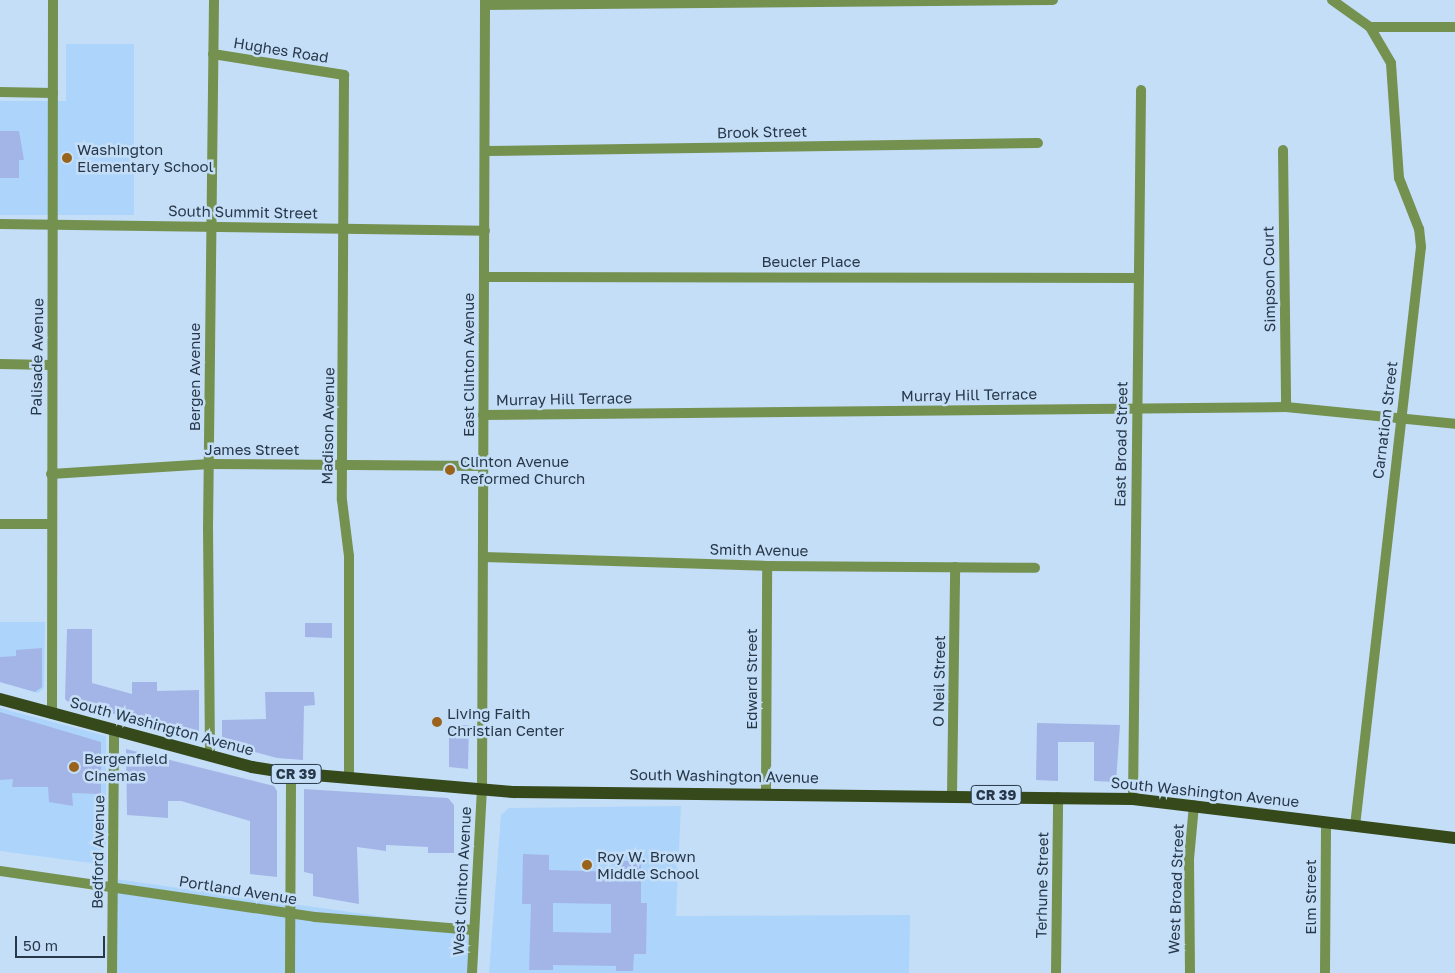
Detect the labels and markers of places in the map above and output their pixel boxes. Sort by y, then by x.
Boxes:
place label: Washington Elementary School [77,140,213,175]
marker: Washington Elementary School [61,152,73,164]
place label: Clinton Avenue Reformed Church [460,452,585,487]
marker: Clinton Avenue Reformed Church [444,464,456,476]
place label: Living Faith Christian Center [447,704,564,739]
marker: Living Faith Christian Center [431,716,443,728]
place label: Bergenfield Cinemas [84,749,168,784]
marker: Bergenfield Cinemas [68,761,80,773]
place label: Roy W. Brown Middle School [597,847,699,882]
marker: Roy W. Brown Middle School [581,859,593,871]

